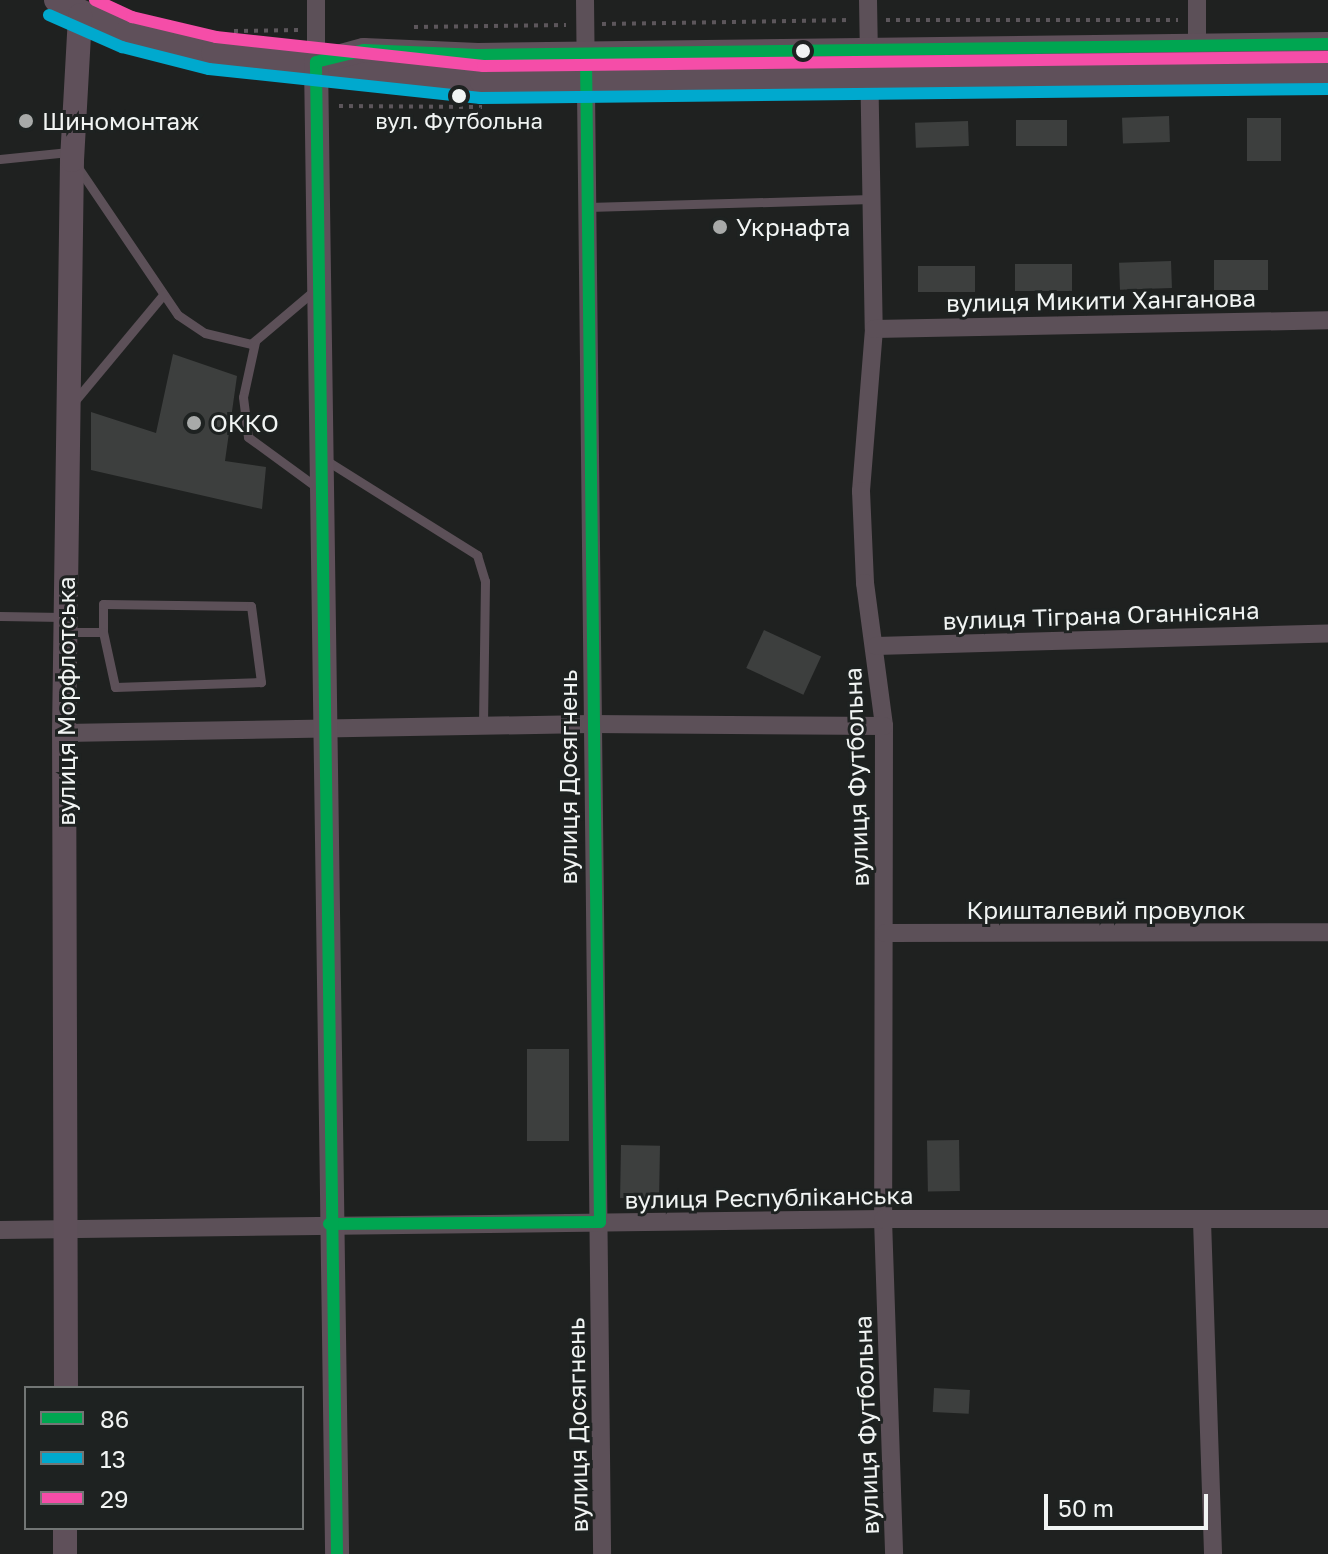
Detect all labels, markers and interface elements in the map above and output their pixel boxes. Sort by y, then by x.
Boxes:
unlabelled marker [795,43,811,59]
marker: вул. Футбольна [451,88,467,104]
place label: Шиномонтаж [42,107,199,135]
place label: вул. Футбольна [375,108,543,134]
marker: Шиномонтаж [17,112,35,130]
place label: Укрнафта [736,213,850,241]
marker: Укрнафта [711,218,729,236]
street label: вулиця Микити Ханганова [946,283,1256,317]
place label: ОККО [210,409,279,437]
marker: ОККО [185,414,203,432]
street label: вулиця Морфлотська [52,576,80,826]
street label: вулиця Тіграна Оганнісяна [942,595,1260,635]
street label: вулиця Футбольна [838,667,874,887]
street label: вулиця Досягнень [554,670,582,884]
street label: Кришталевий провулок [966,896,1246,924]
street label: вулиця Республіканська [624,1180,914,1214]
street label: вулиця Футбольна [848,1315,884,1535]
street label: вулиця Досягнень [561,1317,593,1533]
legend [24,1386,304,1530]
text: 86 [100,1404,129,1433]
text: 13 [100,1444,126,1473]
scale bar [1048,1478,1212,1528]
text: 29 [100,1484,128,1513]
text: 50 m [1058,1493,1114,1522]

